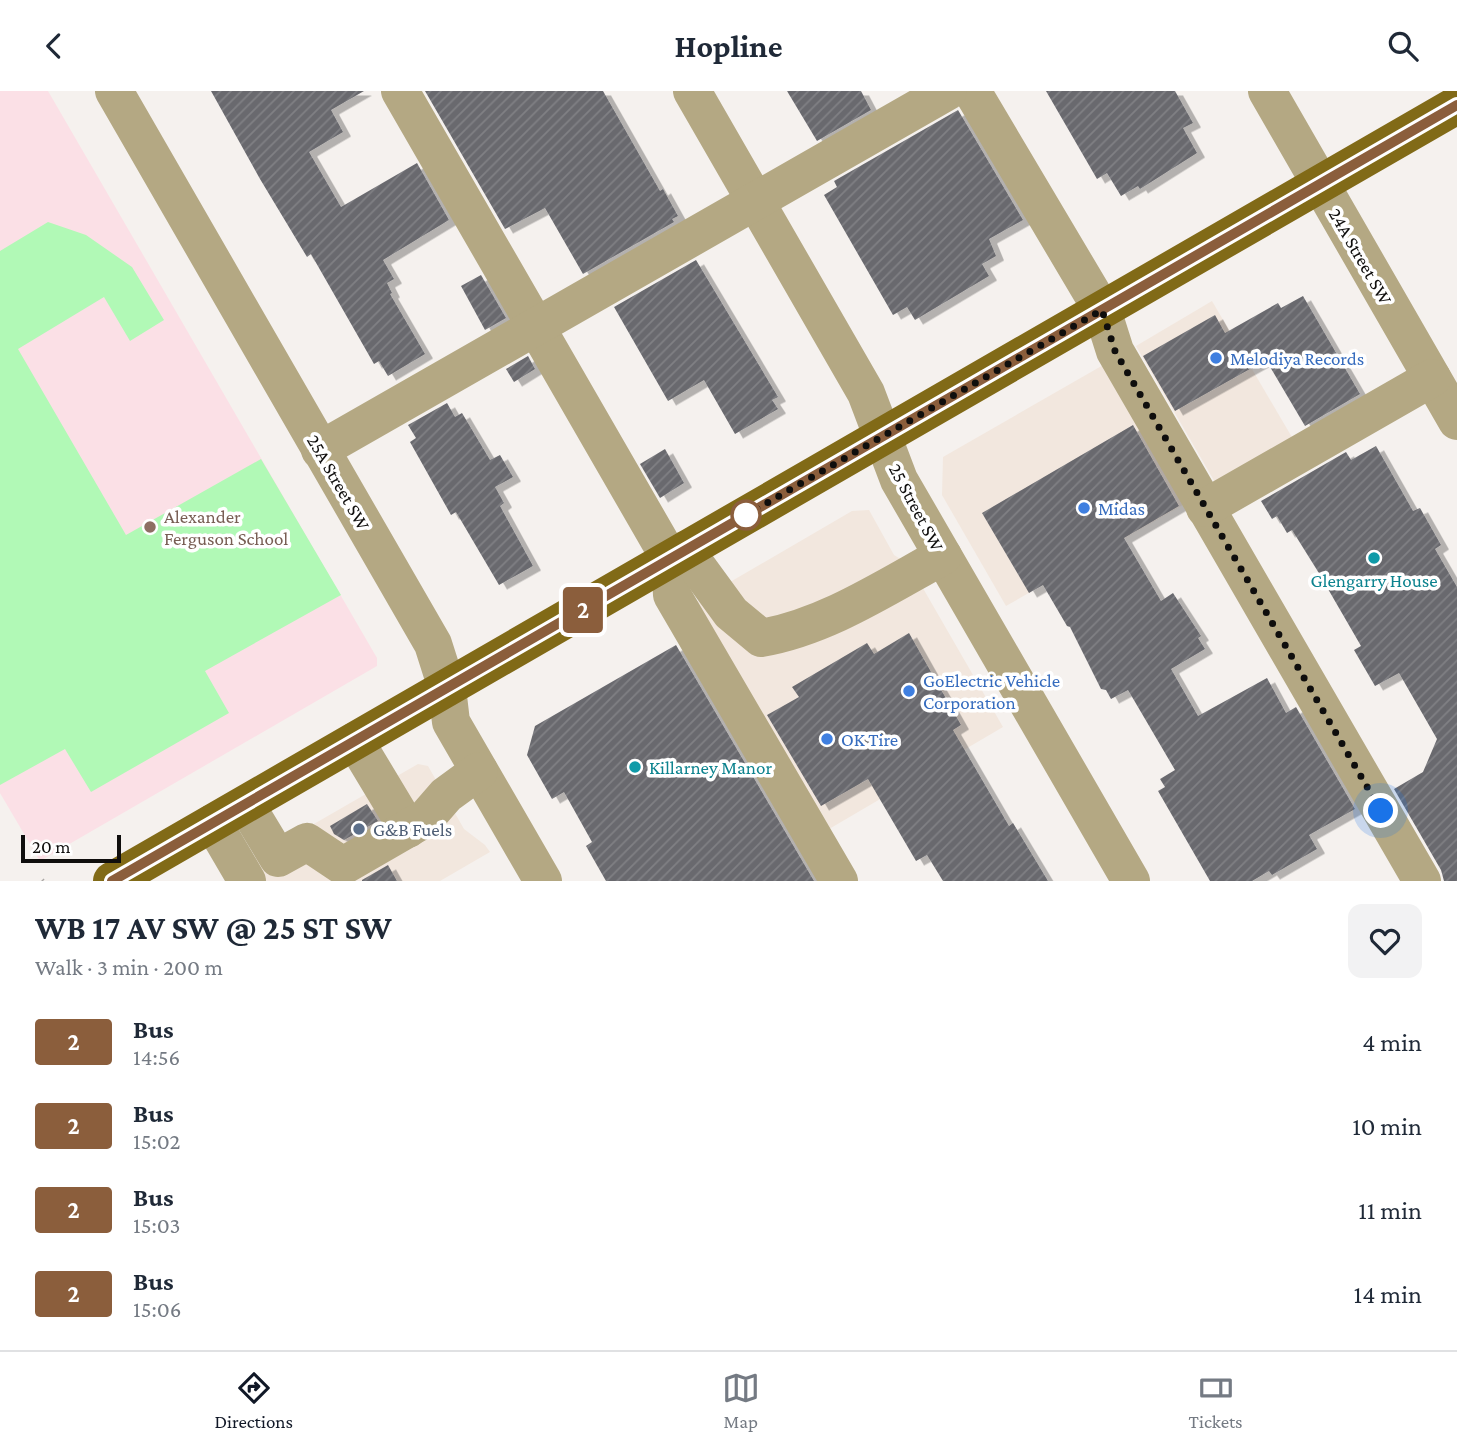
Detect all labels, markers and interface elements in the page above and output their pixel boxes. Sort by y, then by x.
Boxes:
icon: back [35,27,73,65]
icon: search [1384,27,1422,65]
text: Hopline [674,28,783,64]
street label: 24A Street SW [1325,205,1397,308]
place label: Melodiya Records [1230,348,1364,369]
marker: Melodiya Records [1208,350,1224,366]
street label: 25A Street SW [303,431,375,534]
street label: 25 Street SW [885,460,949,555]
place label: Midas [1098,498,1145,519]
unlabelled marker [731,500,761,530]
marker: Midas [1076,500,1092,516]
place label: Alexander Ferguson School [164,506,288,549]
marker: Alexander Ferguson School [142,519,158,535]
marker: Glengarry House [1366,550,1382,566]
place label: Glengarry House [1310,570,1438,591]
line badge: 2 [560,587,606,633]
text: 2 [577,596,589,623]
place label: GoElectric Vehicle Corporation [923,670,1060,713]
marker: GoElectric Vehicle Corporation [901,683,917,699]
place label: OK Tire [841,729,898,750]
marker: OK Tire [819,731,835,747]
place label: Killarney Manor [649,757,772,778]
marker: Killarney Manor [627,759,643,775]
your location [1363,793,1398,828]
place label: G&B Fuels [373,819,452,840]
marker: G&B Fuels [351,821,367,837]
scale bar [21,832,121,864]
text: 20 m [32,836,71,857]
button: heart [1348,904,1422,978]
text: WB 17 AV SW @ 25 ST SW [35,909,392,946]
text: Walk · 3 min · 200 m [35,954,223,980]
text: Bus [133,1015,174,1044]
text: 2 [67,1028,80,1055]
text: 4 min [1362,1028,1422,1057]
text: 14:56 [133,1044,180,1070]
text: Bus [133,1099,174,1128]
text: 2 [67,1112,80,1139]
text: 10 min [1352,1112,1422,1141]
text: 15:02 [133,1128,180,1154]
text: Bus [133,1183,174,1212]
text: 2 [67,1196,80,1223]
text: 11 min [1358,1196,1422,1225]
text: 15:03 [133,1212,180,1238]
text: Bus [133,1267,174,1296]
text: 2 [67,1280,80,1307]
text: 14 min [1354,1280,1422,1309]
text: 15:06 [133,1296,181,1322]
tab: Directions [214,1369,293,1432]
tab: Map [722,1369,760,1432]
tab: Tickets [1189,1369,1243,1432]

